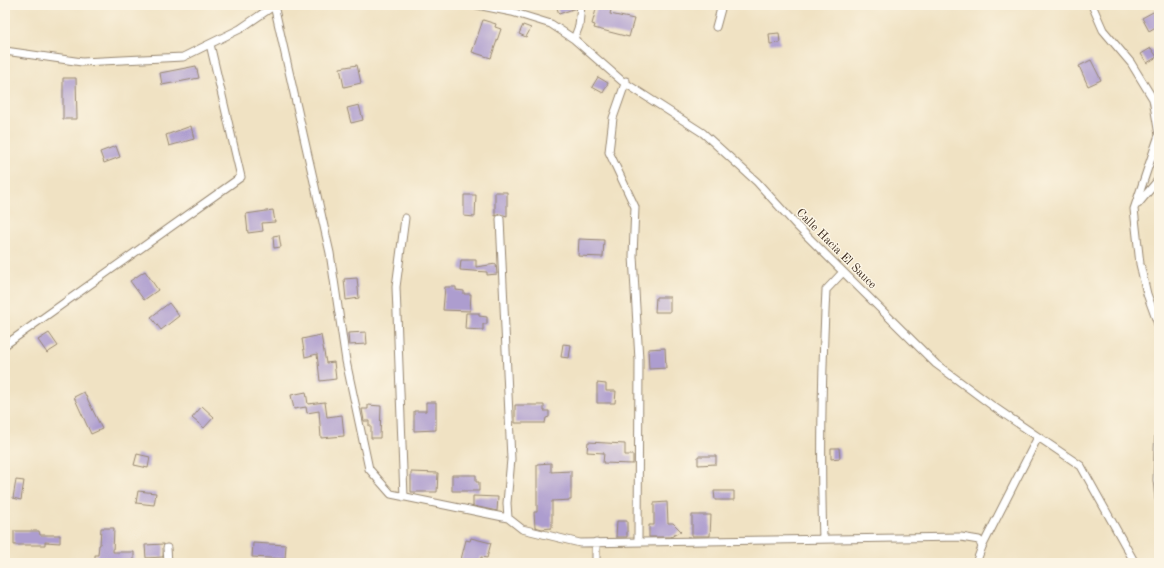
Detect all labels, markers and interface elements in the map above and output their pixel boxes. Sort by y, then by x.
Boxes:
street label: Calle Hacia El Sauce [794,207,879,292]

